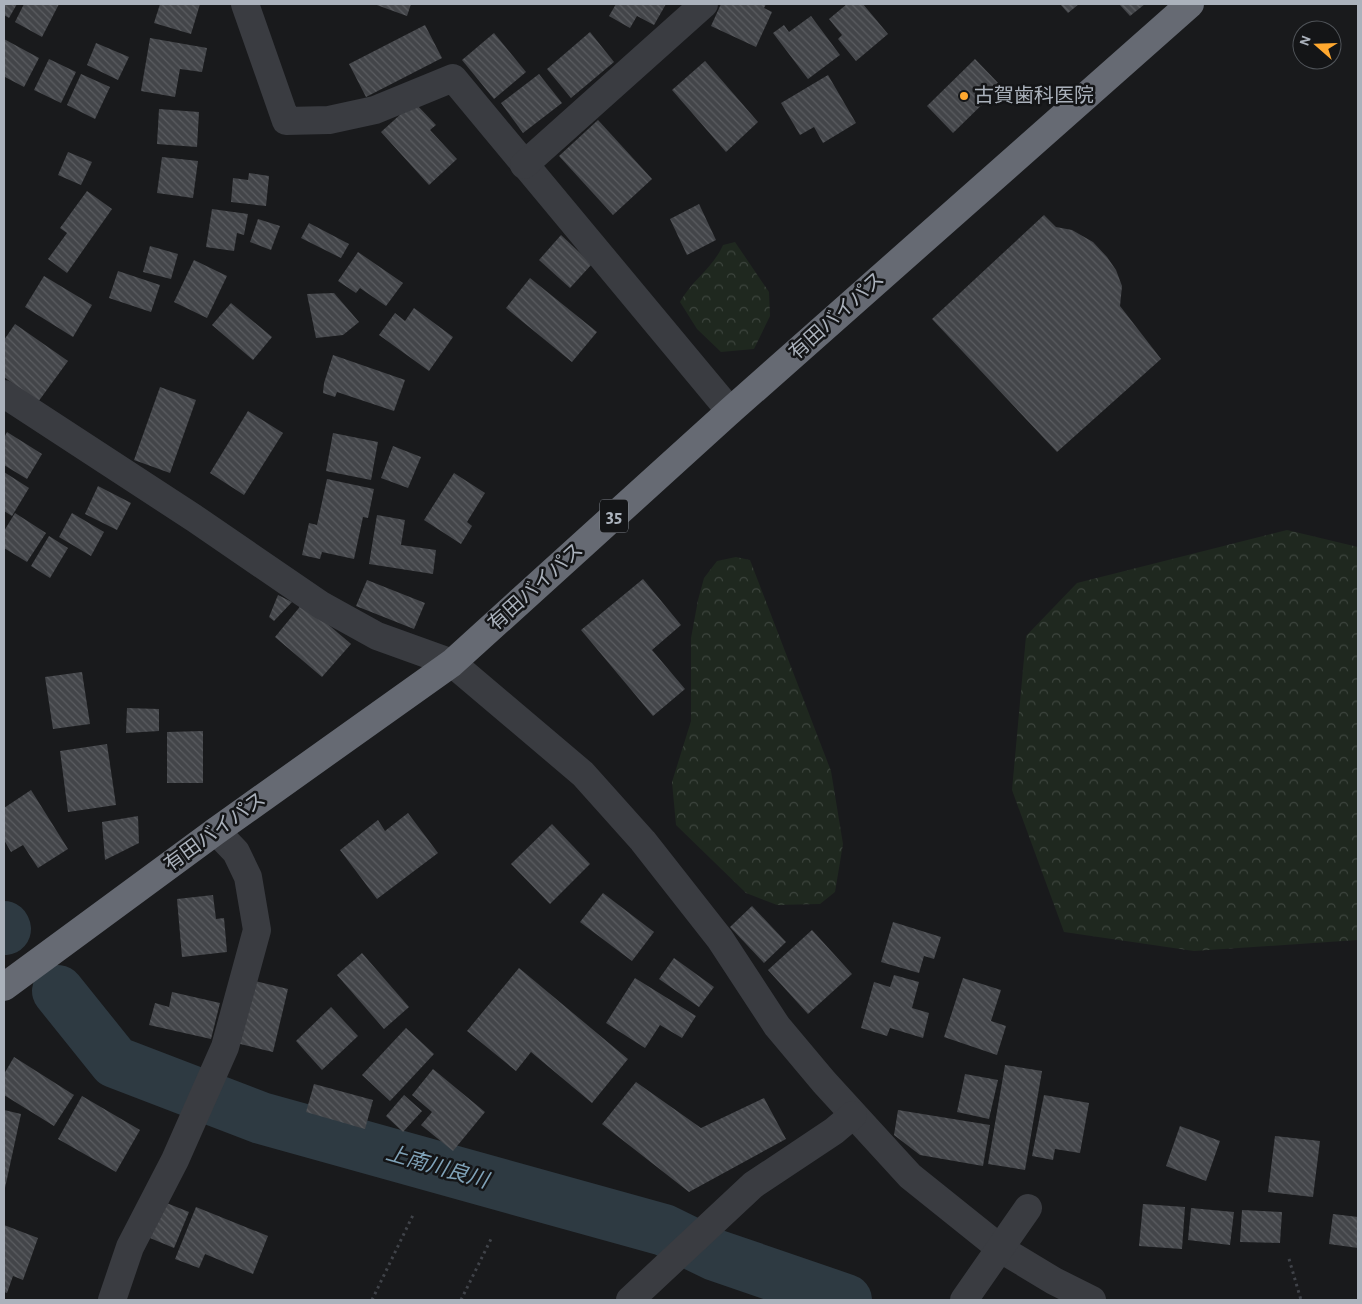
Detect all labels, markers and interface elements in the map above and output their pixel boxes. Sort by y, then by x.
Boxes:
north arrow [1292,20,1342,70]
text: N [1297,34,1314,48]
place label: 古賀歯科医院 [974,85,1094,106]
marker: 古賀歯科医院 [958,90,970,102]
street label: 有田バイパス [785,268,888,363]
road number: 35 [600,500,628,532]
street label: 有田バイパス [484,539,587,634]
street label: 有田バイパス [160,788,269,875]
water label: 上南川良川 [384,1141,493,1192]

